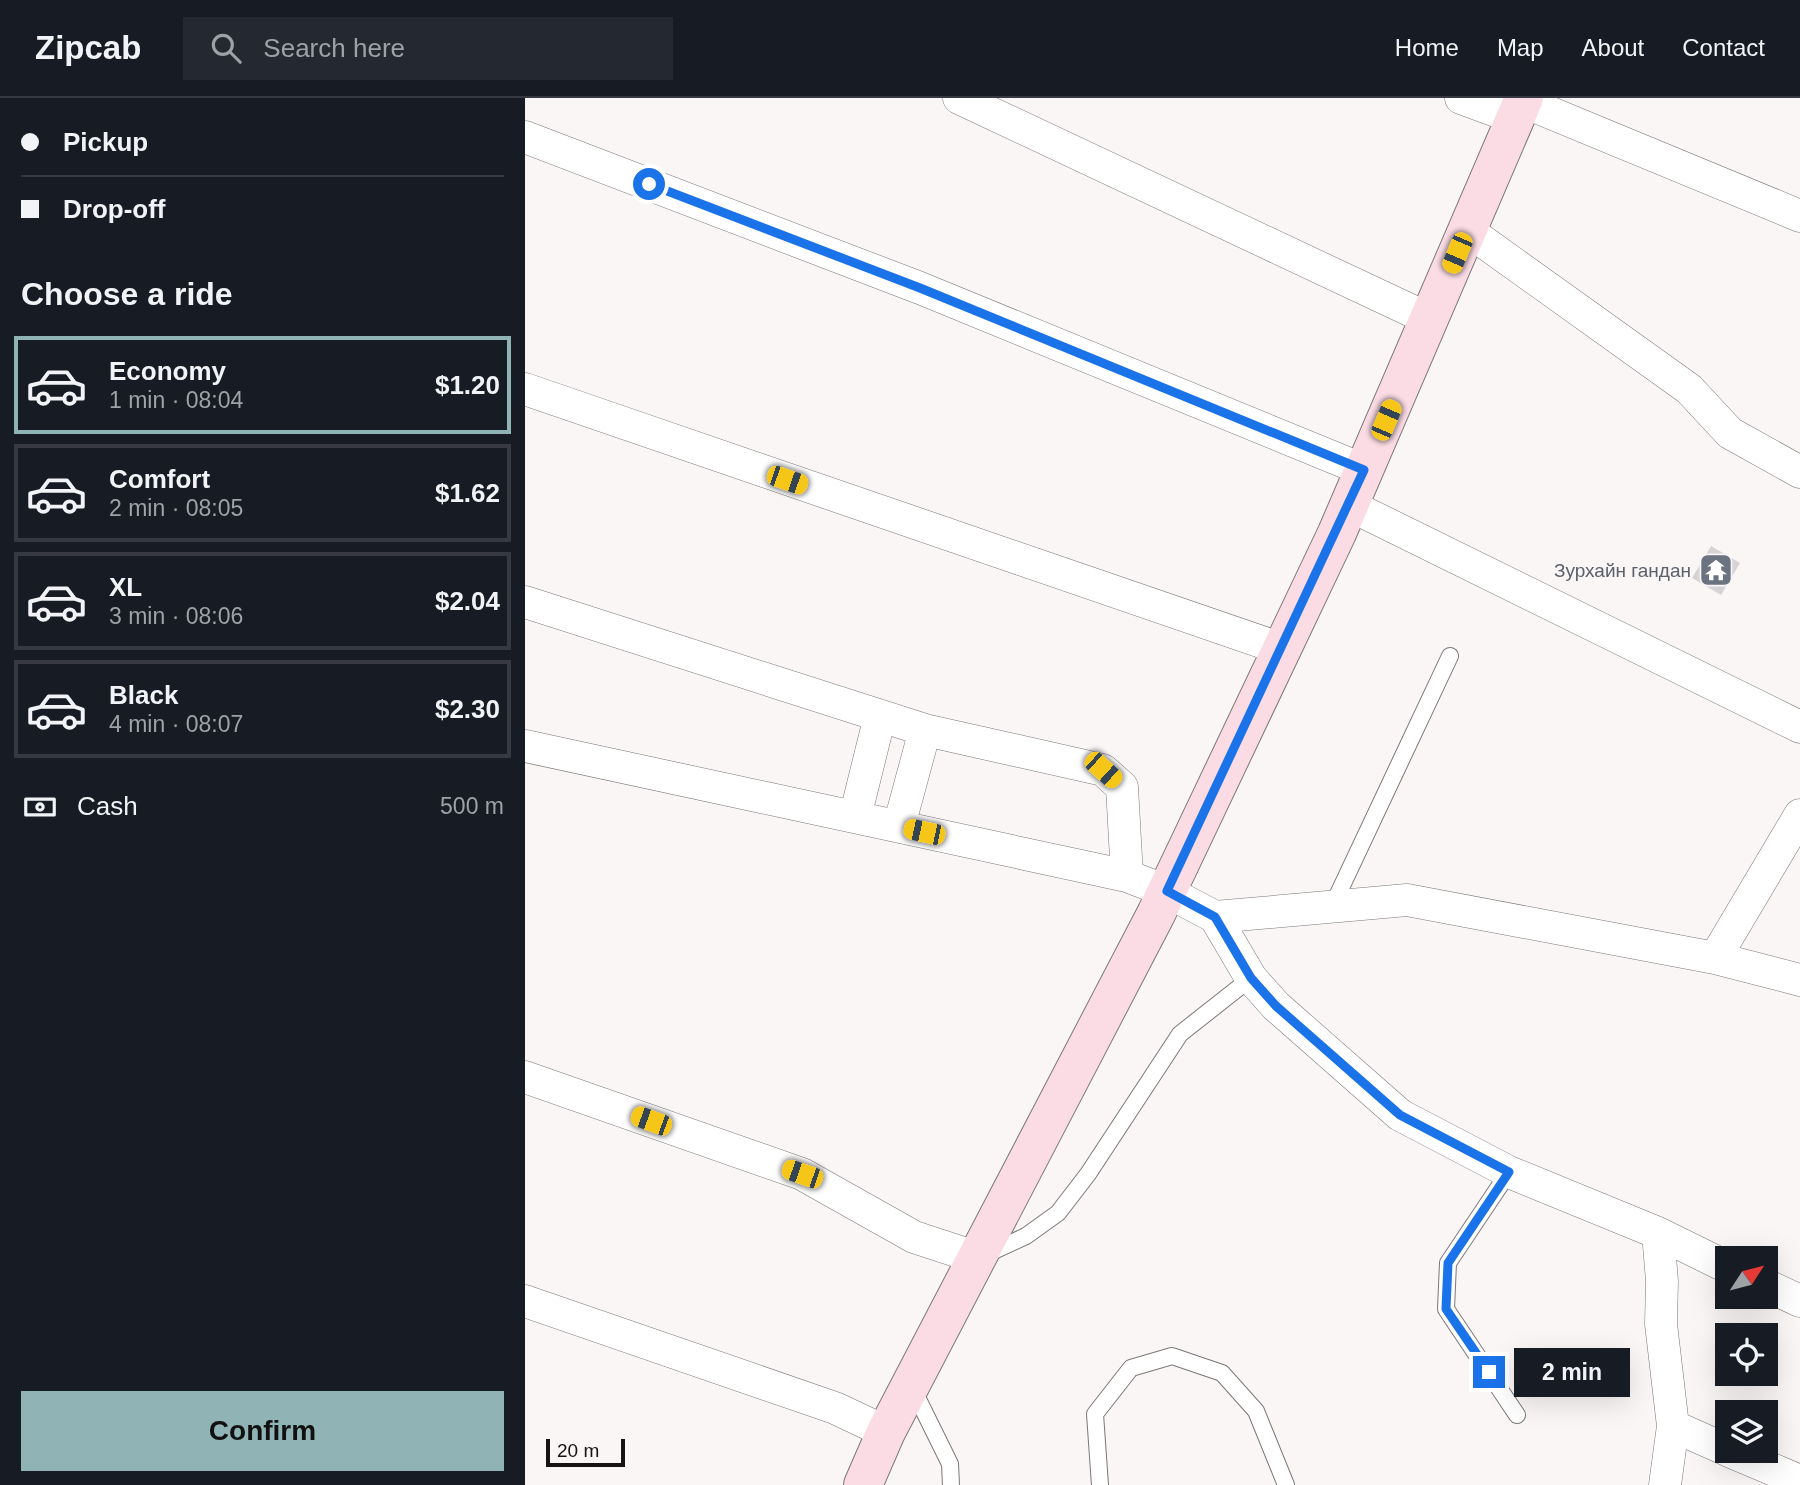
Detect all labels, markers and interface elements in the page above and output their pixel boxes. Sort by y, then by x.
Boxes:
search box [183,17,673,80]
text: Zipcab [35,29,141,66]
icon: search [207,29,245,67]
text: Search here [263,33,405,63]
text: Home [1395,34,1459,61]
text: Map [1497,34,1544,61]
text: About [1582,34,1644,61]
text: Contact [1682,34,1765,61]
text: Pickup [63,127,148,157]
route start [633,168,665,200]
text: Drop-off [63,194,166,224]
car [1440,230,1475,276]
text: Choose a ride [21,276,233,312]
icon: car [25,354,88,417]
text: Economy [109,356,226,386]
text: $1.20 [435,370,500,400]
text: 1 min · 08:04 [109,387,243,413]
car [1369,397,1404,443]
icon: car [25,462,88,525]
car [764,463,811,497]
text: Comfort [109,464,210,494]
text: $1.62 [435,478,500,508]
text: 2 min · 08:05 [109,495,243,521]
temple icon: Зурхайн гандан [1697,551,1735,589]
place label: Зурхайн гандан [1554,560,1691,581]
icon: car [25,570,88,633]
text: XL [109,572,142,602]
text: $2.04 [435,586,500,616]
text: 3 min · 08:06 [109,603,243,629]
icon: car [25,678,88,741]
text: Black [109,680,178,710]
text: $2.30 [435,694,500,724]
text: 4 min · 08:07 [109,711,243,737]
car [1081,748,1126,792]
icon: cash [21,788,59,826]
text: Cash [77,791,138,821]
text: 500 m [440,793,504,819]
car [902,817,947,847]
car [628,1104,675,1138]
car [779,1157,826,1191]
north arrow [1715,1246,1778,1309]
map controls [1715,1246,1778,1463]
button: locate [1715,1323,1778,1386]
callout: 2 min [1513,1348,1629,1396]
route end [1473,1356,1505,1388]
text: 2 min [1542,1359,1602,1385]
button: Confirm [21,1391,504,1471]
button: layers [1715,1400,1778,1463]
scale bar [546,1436,625,1468]
text: 20 m [557,1440,599,1461]

